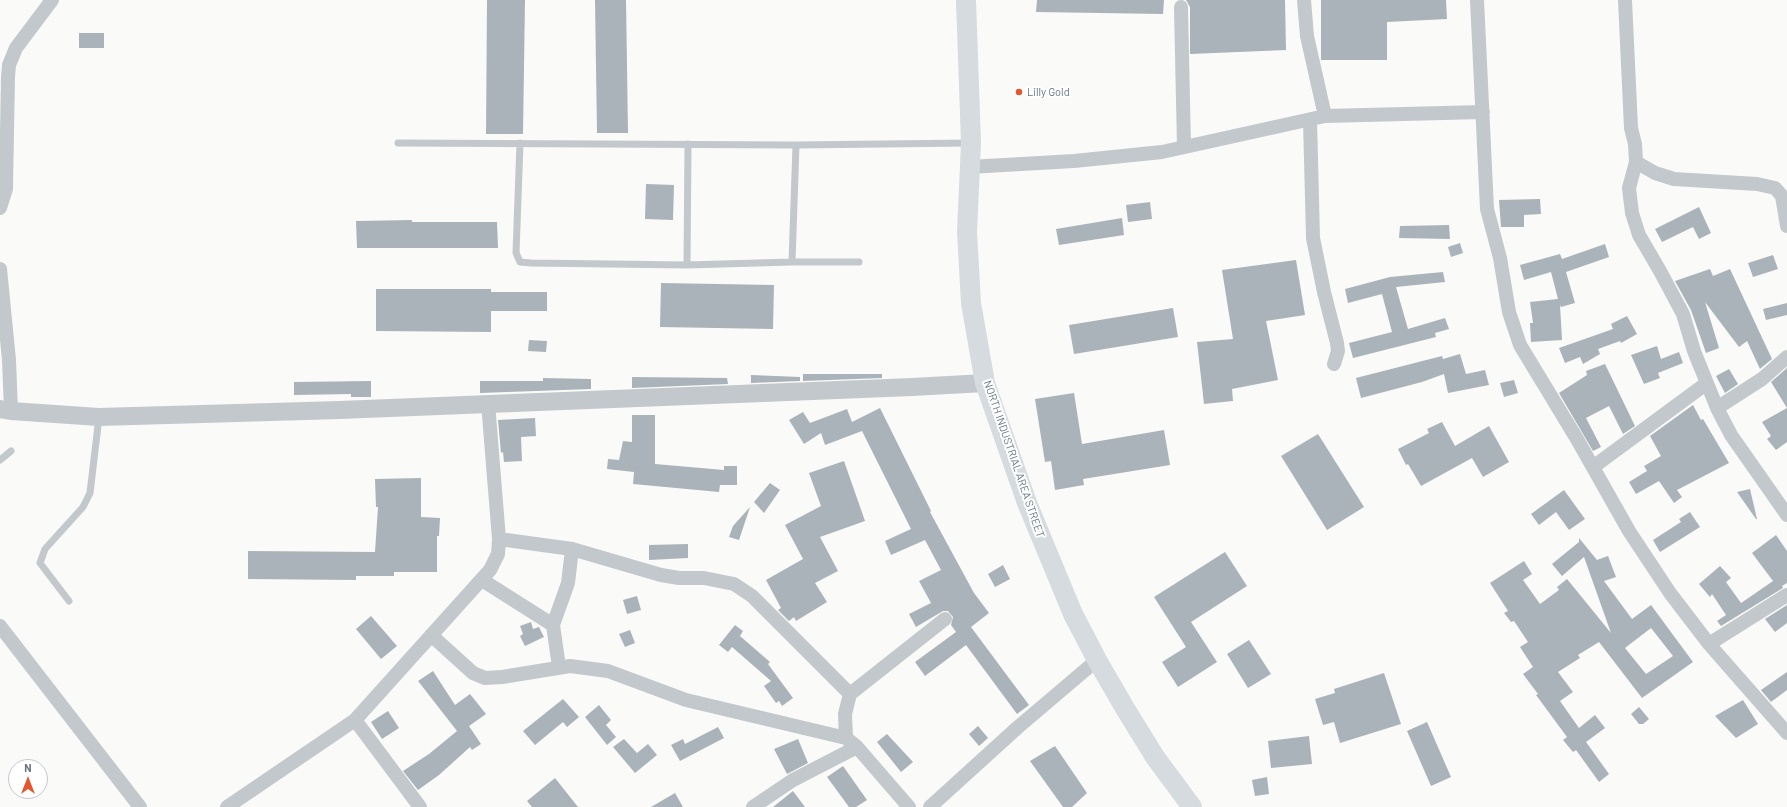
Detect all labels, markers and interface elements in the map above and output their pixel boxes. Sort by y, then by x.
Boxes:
place label: Lilly Gold [1027,85,1070,99]
marker: Lilly Gold [1014,87,1024,97]
street label: NORTH INDUSTRIAL AREA STREET [981,379,1047,539]
north arrow [8,759,48,799]
text: N [24,761,32,774]

